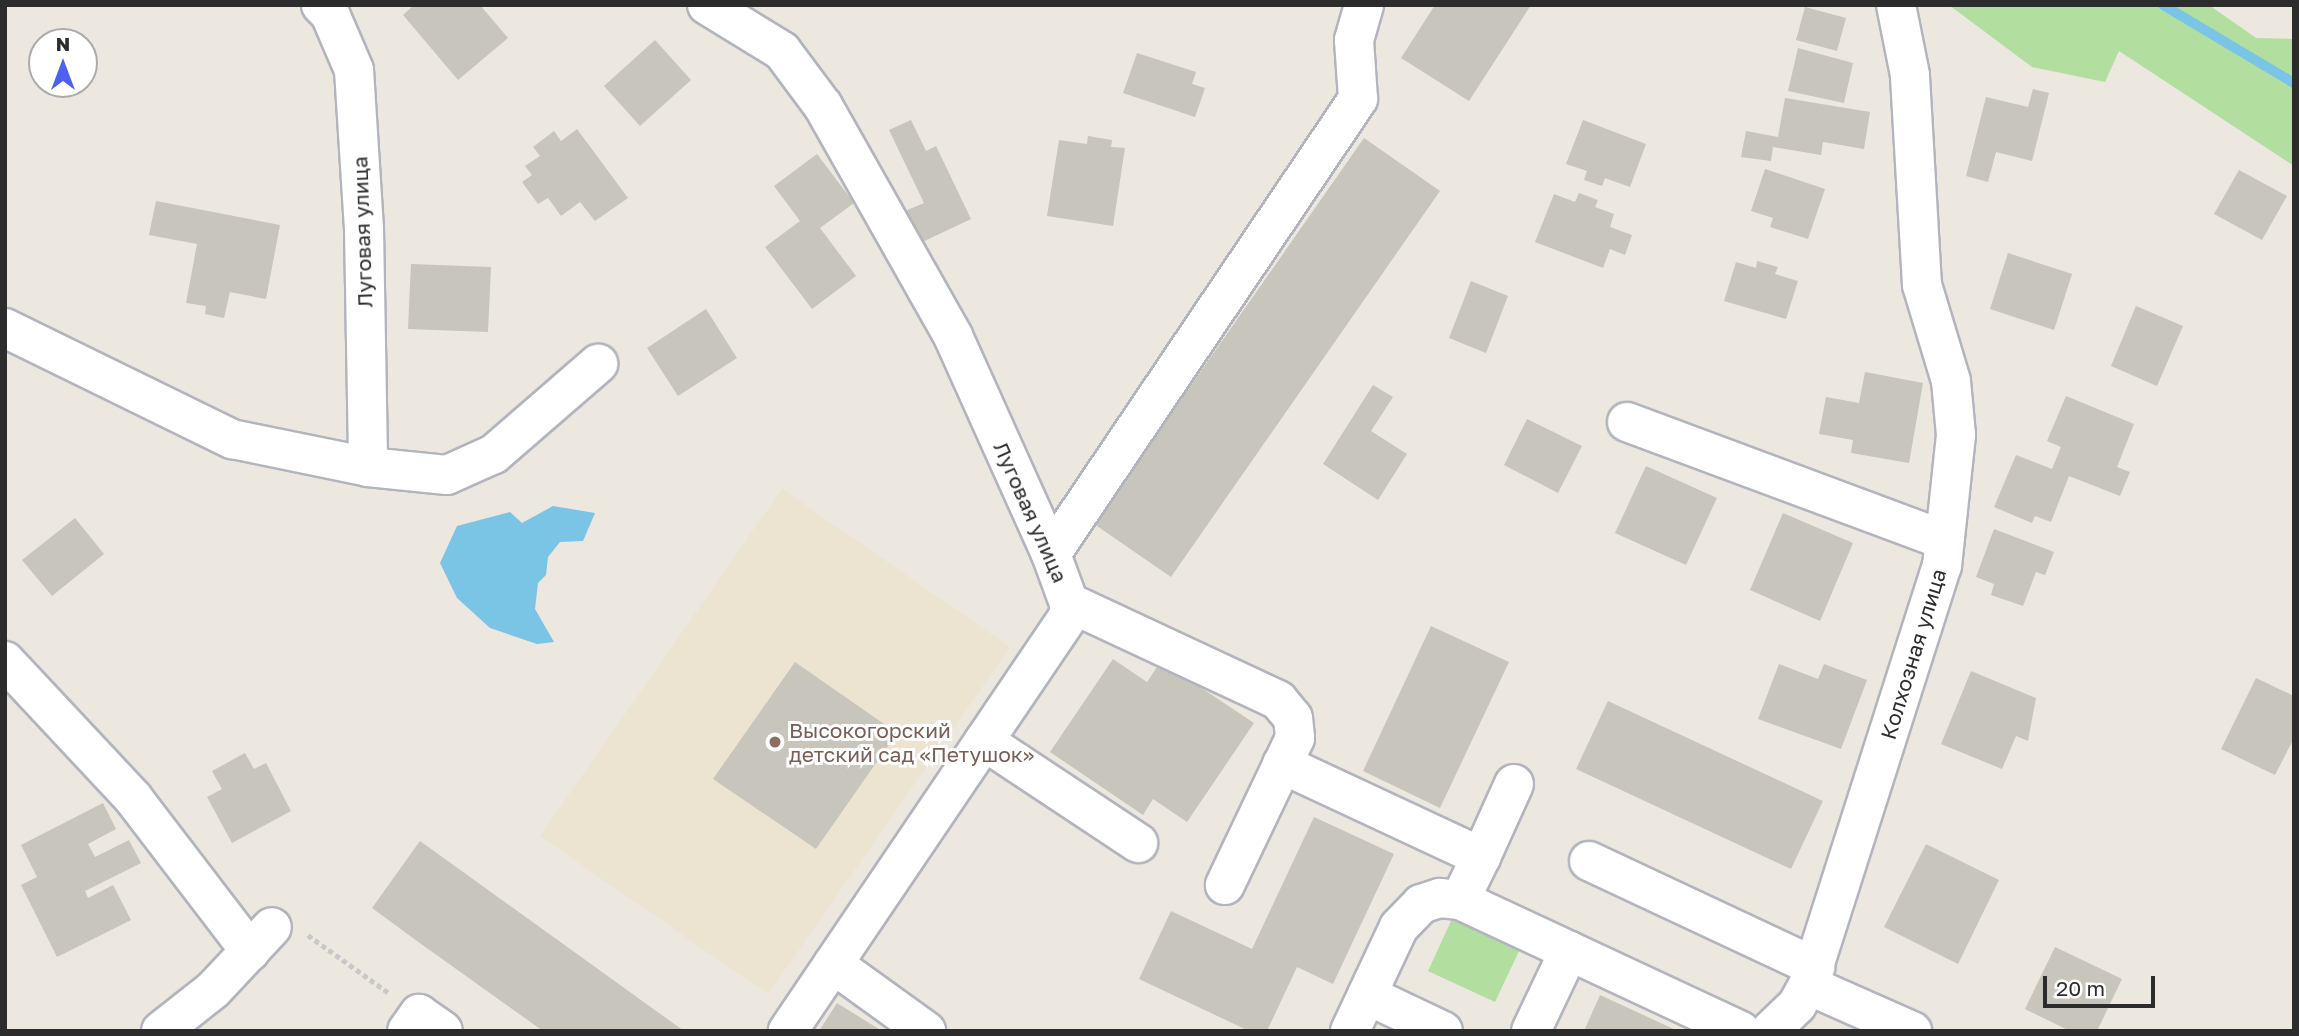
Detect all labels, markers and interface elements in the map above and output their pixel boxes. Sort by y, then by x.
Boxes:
north arrow [28,28,98,98]
text: N [56,32,70,55]
street label: Луговая улица [347,156,377,308]
street label: Луговая улица [989,438,1073,586]
street label: Колхозная улица [1875,566,1951,742]
place label: Высокогорский детский сад «Петушок» [789,717,1034,767]
marker: Высокогорский детский сад «Петушок» [767,734,783,750]
scale bar [2047,962,2159,1006]
text: 20 m [2056,975,2105,1001]

